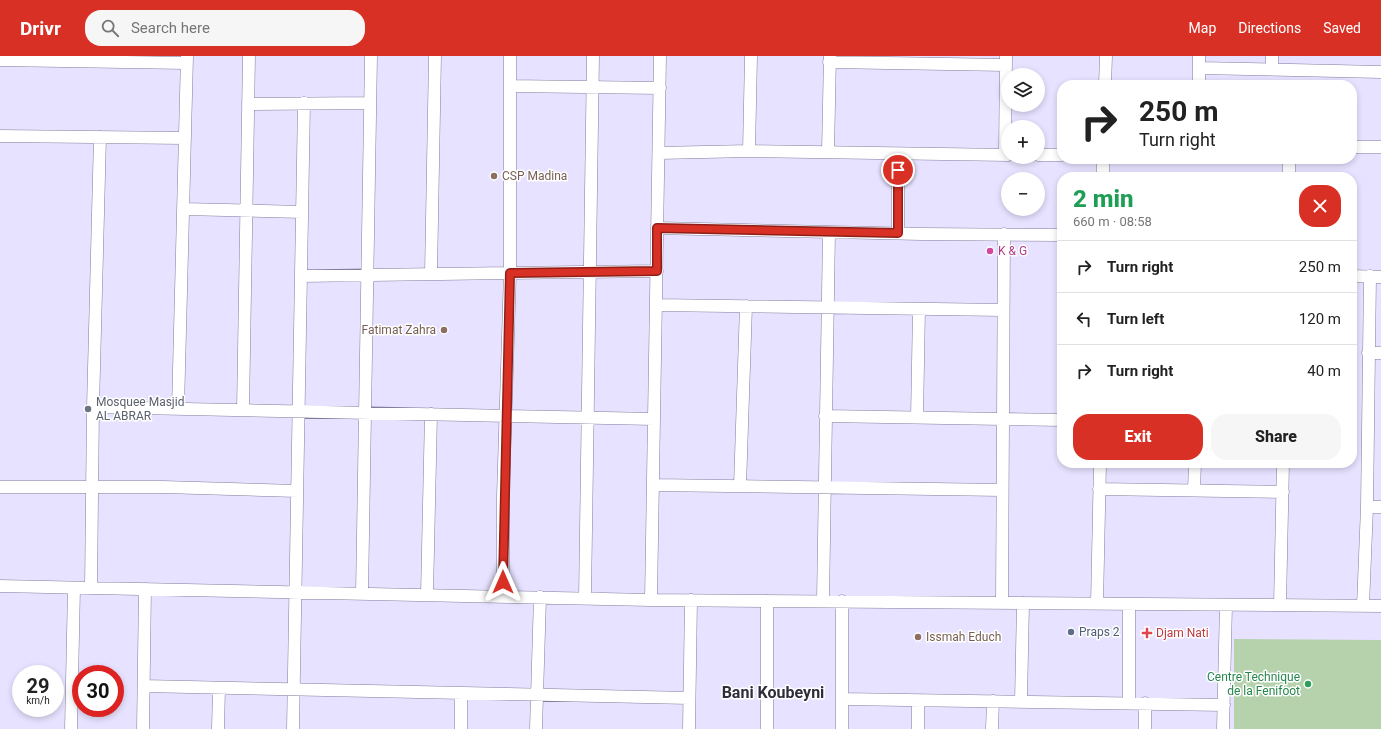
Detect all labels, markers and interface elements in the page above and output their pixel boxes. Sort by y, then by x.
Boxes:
search box [85,10,365,46]
text: Drivr [20,17,61,40]
icon: search [99,17,121,39]
text: Search here [131,19,210,37]
text: Map [1189,20,1216,36]
text: Directions [1238,20,1301,36]
text: Saved [1323,20,1361,36]
map controls [1001,68,1045,216]
button: layers [1001,68,1045,112]
text: 250 m [1139,95,1218,128]
icon: right [1073,96,1125,148]
button: + [1001,120,1045,164]
text: Turn right [1139,129,1216,150]
pin [881,153,915,187]
icon: arrive [887,159,909,181]
place label: CSP Madina [502,169,567,183]
marker: CSP Madina [489,171,499,181]
button: − [1001,172,1045,216]
text: 2 min [1073,185,1134,213]
button: close [1299,185,1341,227]
text: 660 m · 08:58 [1073,214,1152,229]
place label: K & G [998,244,1027,258]
marker: K & G [985,246,995,256]
icon: right [1073,256,1095,278]
text: Turn right [1107,258,1173,276]
text: 250 m [1299,258,1341,276]
icon: left [1073,308,1095,330]
text: Turn left [1107,310,1164,328]
text: 120 m [1299,310,1341,328]
place label: Fatimat Zahra [362,323,436,337]
marker: Fatimat Zahra [439,325,449,335]
icon: right [1073,360,1095,382]
text: Turn right [1107,362,1173,380]
text: 40 m [1307,362,1341,380]
place label: Mosquee Masjid AL ABRAR [96,395,184,423]
marker: Mosquee Masjid AL ABRAR [83,404,93,414]
button: Exit [1073,414,1203,460]
button: Share [1211,414,1341,460]
position arrow [482,561,524,603]
place label: Praps 2 [1079,625,1120,639]
place label: Djam Nati [1156,626,1209,640]
marker: Praps 2 [1066,627,1076,637]
marker: Djam Nati [1141,627,1153,639]
place label: Issmah Educh [926,630,1001,644]
marker: Issmah Educh [913,632,923,642]
speed limit sign: 30 [72,665,124,717]
place label: Centre Technique de la Fenifoot [1207,670,1300,698]
text: 29 [27,674,49,698]
marker: Centre Technique de la Fenifoot [1303,679,1313,689]
district label: Bani Koubeyni [722,683,824,702]
text: km/h [26,695,50,706]

